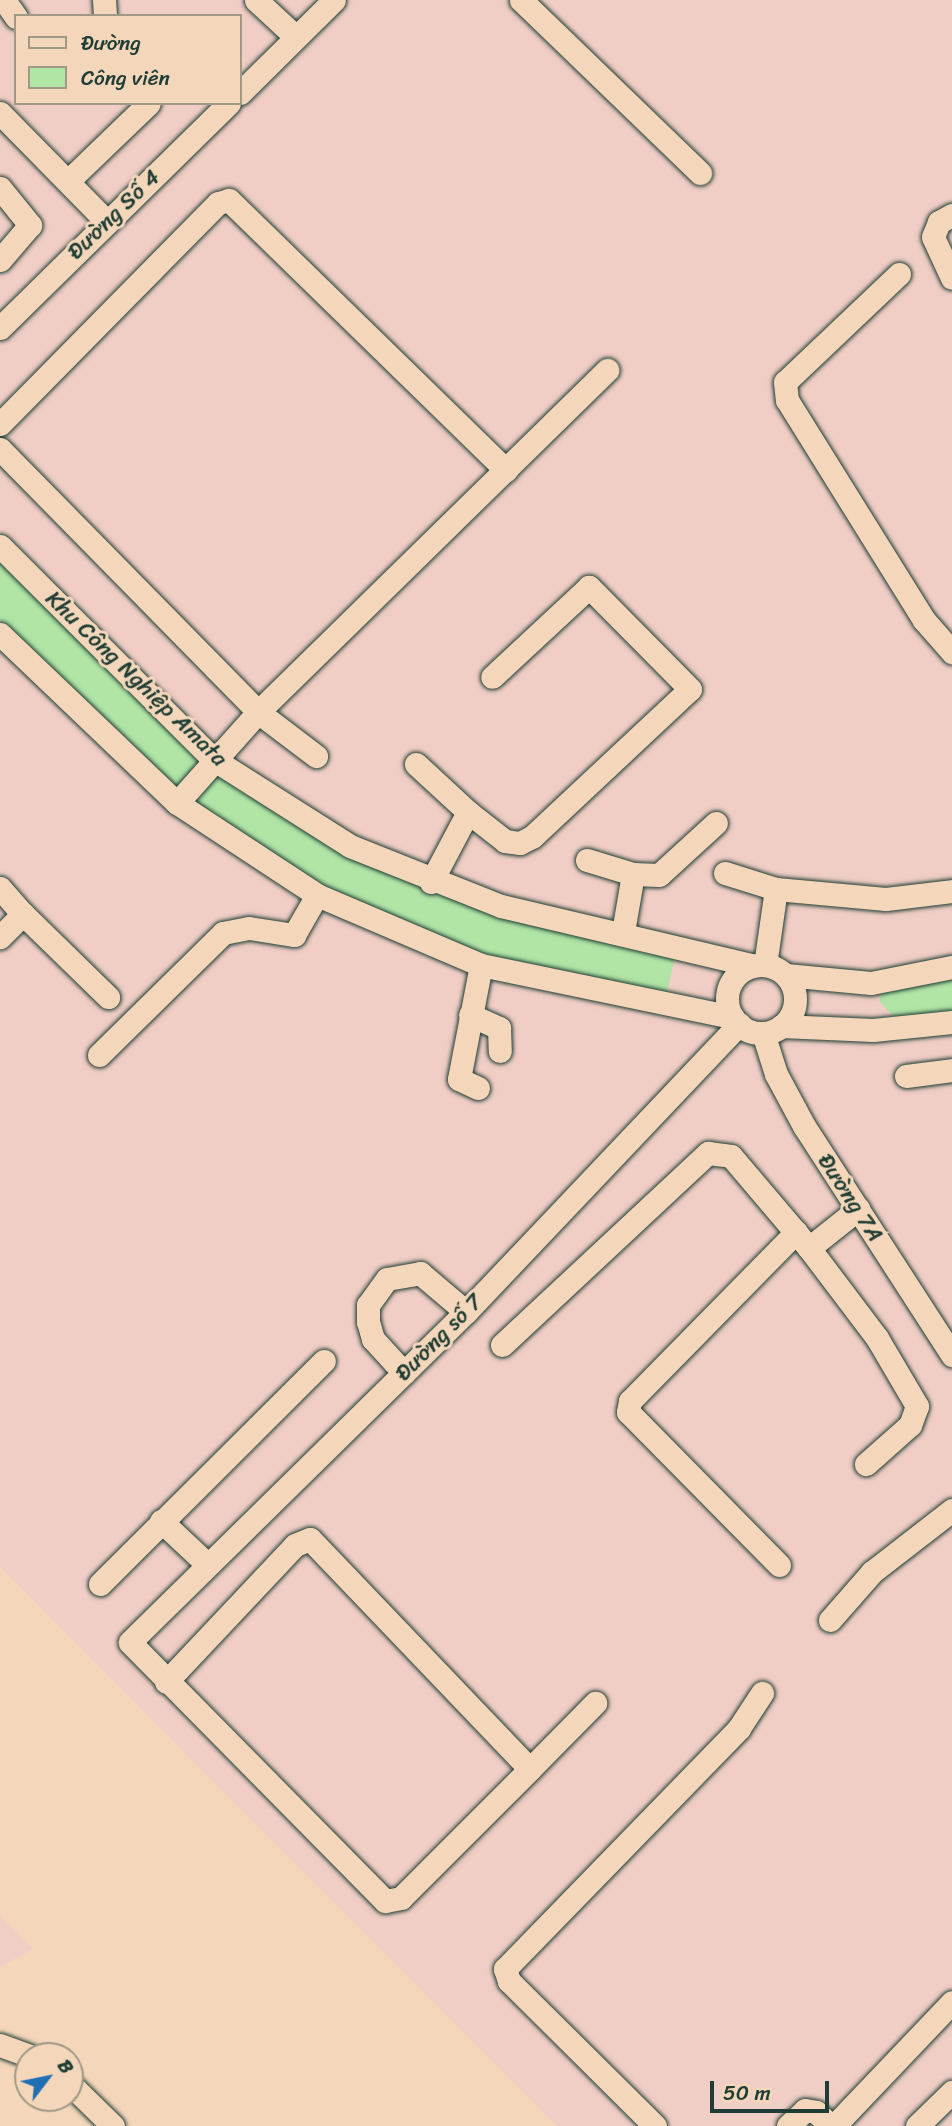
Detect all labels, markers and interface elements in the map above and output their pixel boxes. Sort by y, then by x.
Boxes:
legend [14,14,242,105]
text: Đường [81,24,141,62]
text: Công viên [81,59,170,97]
street label: Đường Số 4 [62,164,166,266]
street label: Khu Công Nghiệp Amata [39,585,233,773]
street label: Đường 7A [811,1149,889,1247]
street label: Đường số 7 [389,1288,489,1388]
north arrow [14,2042,84,2112]
text: B [48,2053,83,2080]
scale bar [714,2066,833,2110]
text: 50 m [723,2074,771,2112]

